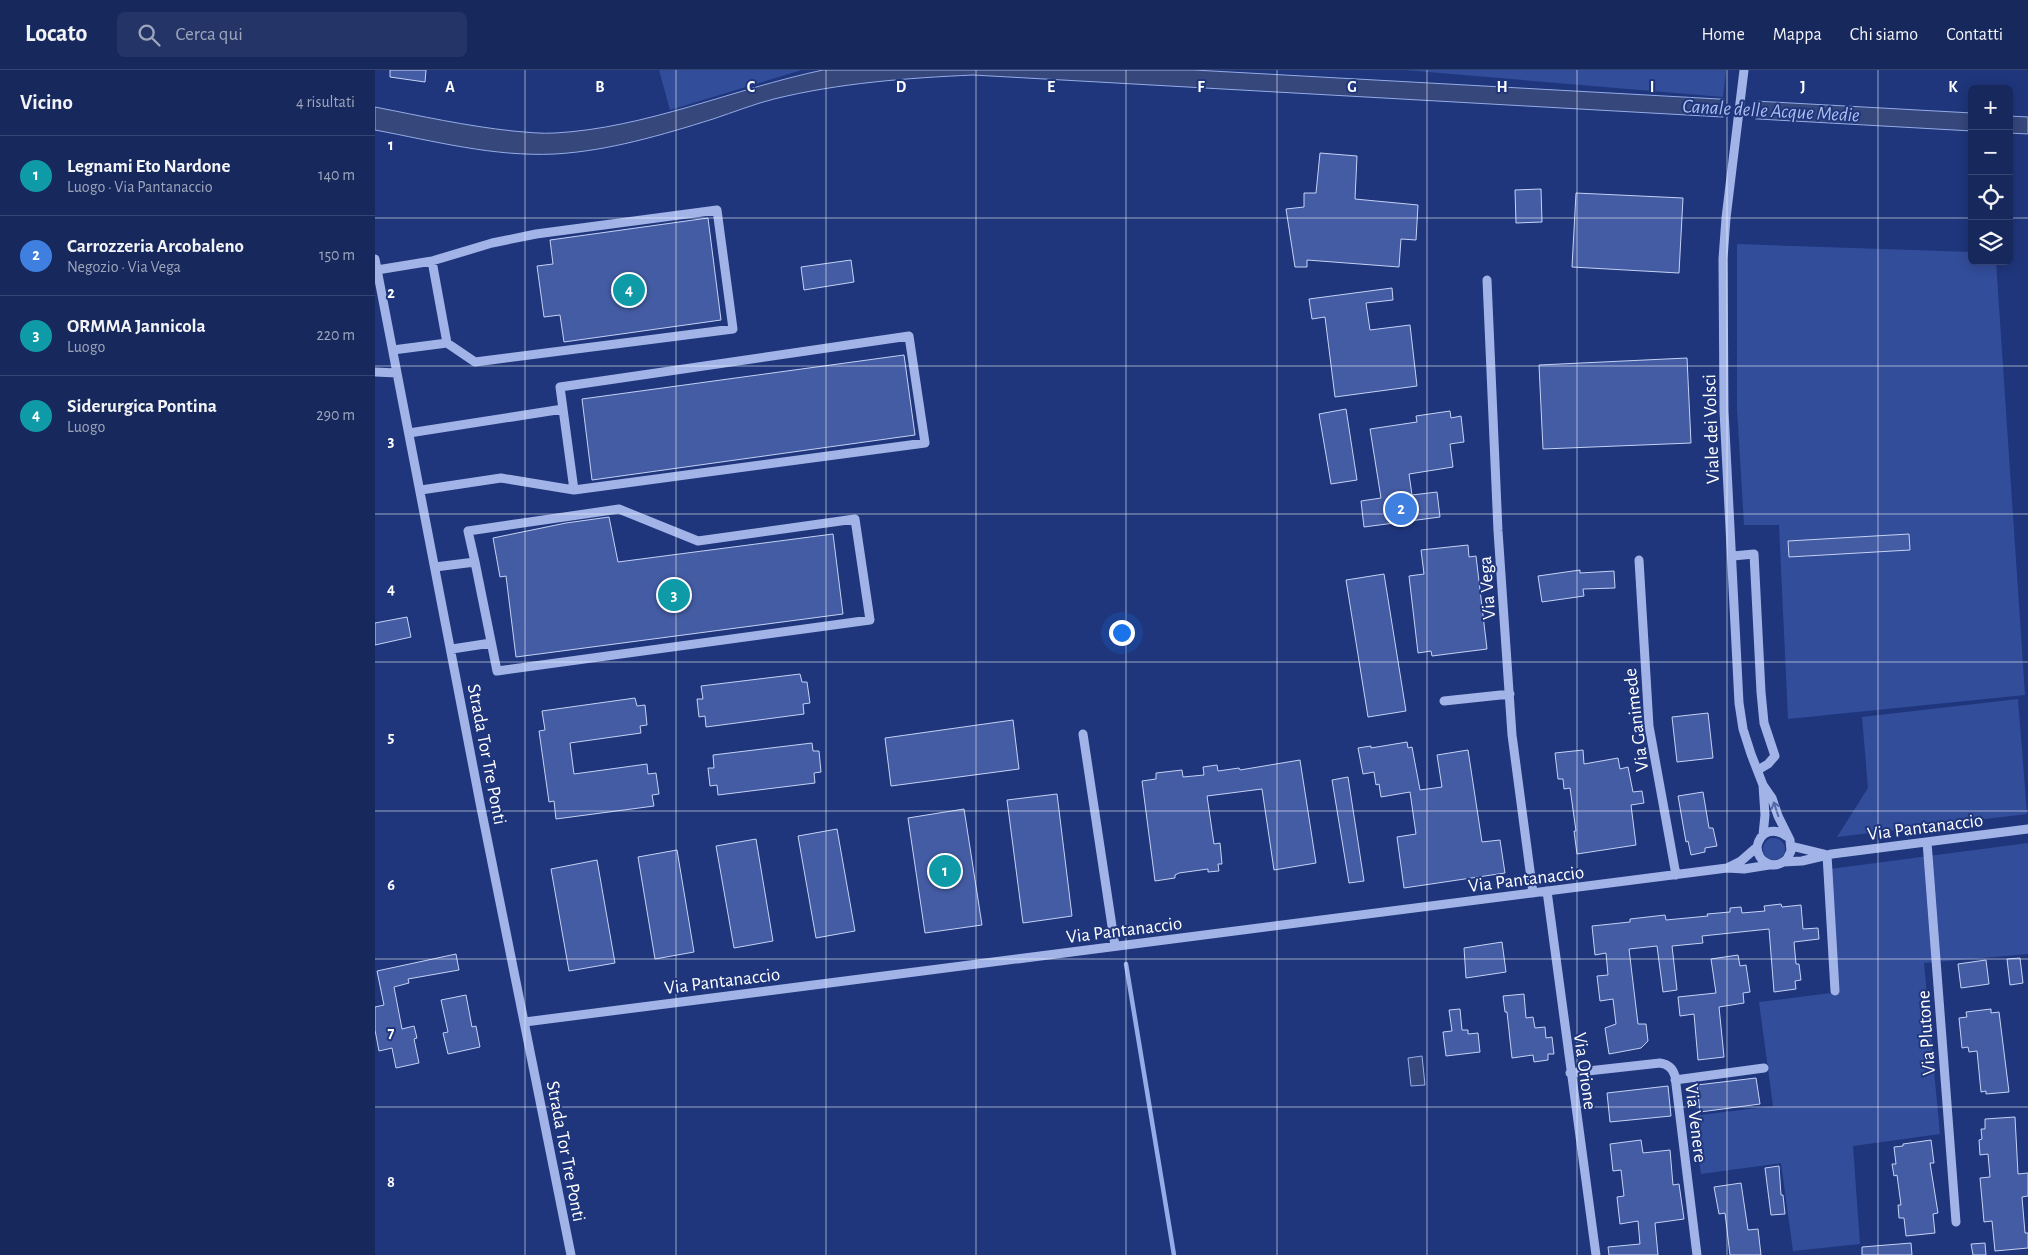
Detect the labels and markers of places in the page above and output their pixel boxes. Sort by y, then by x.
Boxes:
pin: 4 [613,271,645,309]
pin: 2 [1385,490,1417,528]
pin: 3 [658,576,690,614]
pin: 1 [929,852,961,890]

